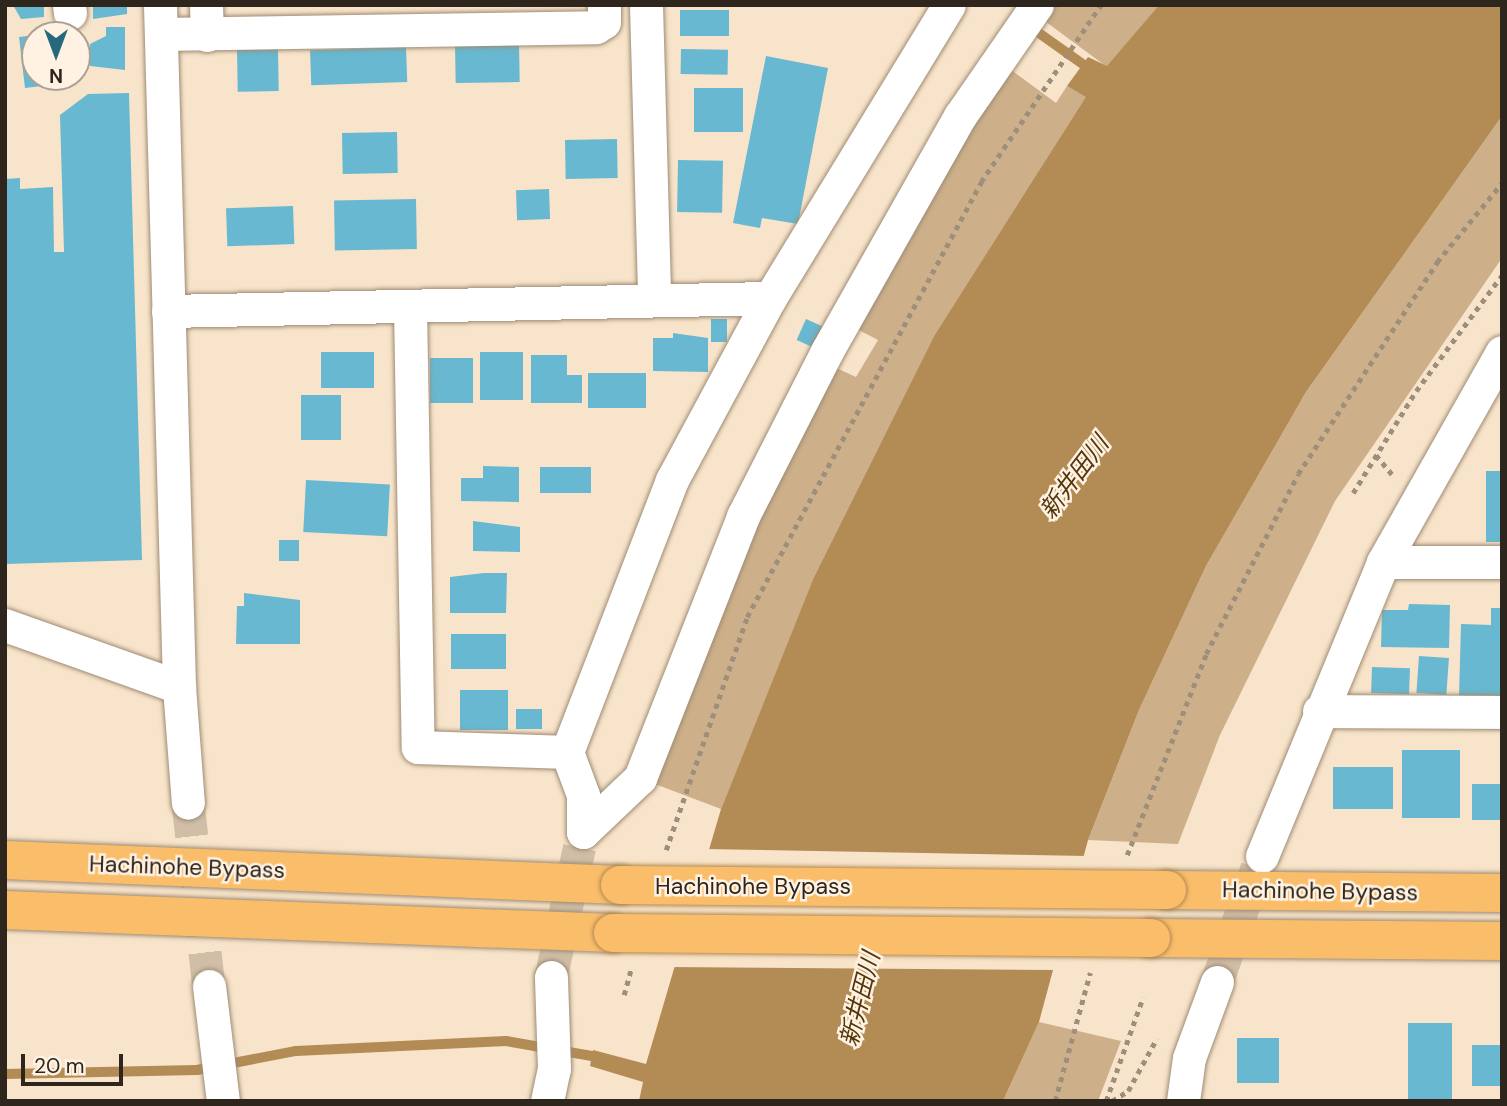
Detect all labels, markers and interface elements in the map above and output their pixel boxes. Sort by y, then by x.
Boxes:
north arrow [21,21,91,91]
text: N [49,63,63,88]
water label: 新井田川 [1034,430,1114,524]
street label: Hachinohe Bypass [89,850,285,884]
street label: Hachinohe Bypass [655,872,851,900]
street label: Hachinohe Bypass [1222,875,1418,907]
water label: 新井田川 [834,949,886,1049]
scale bar [24,1040,126,1084]
text: 20 m [34,1052,85,1080]

